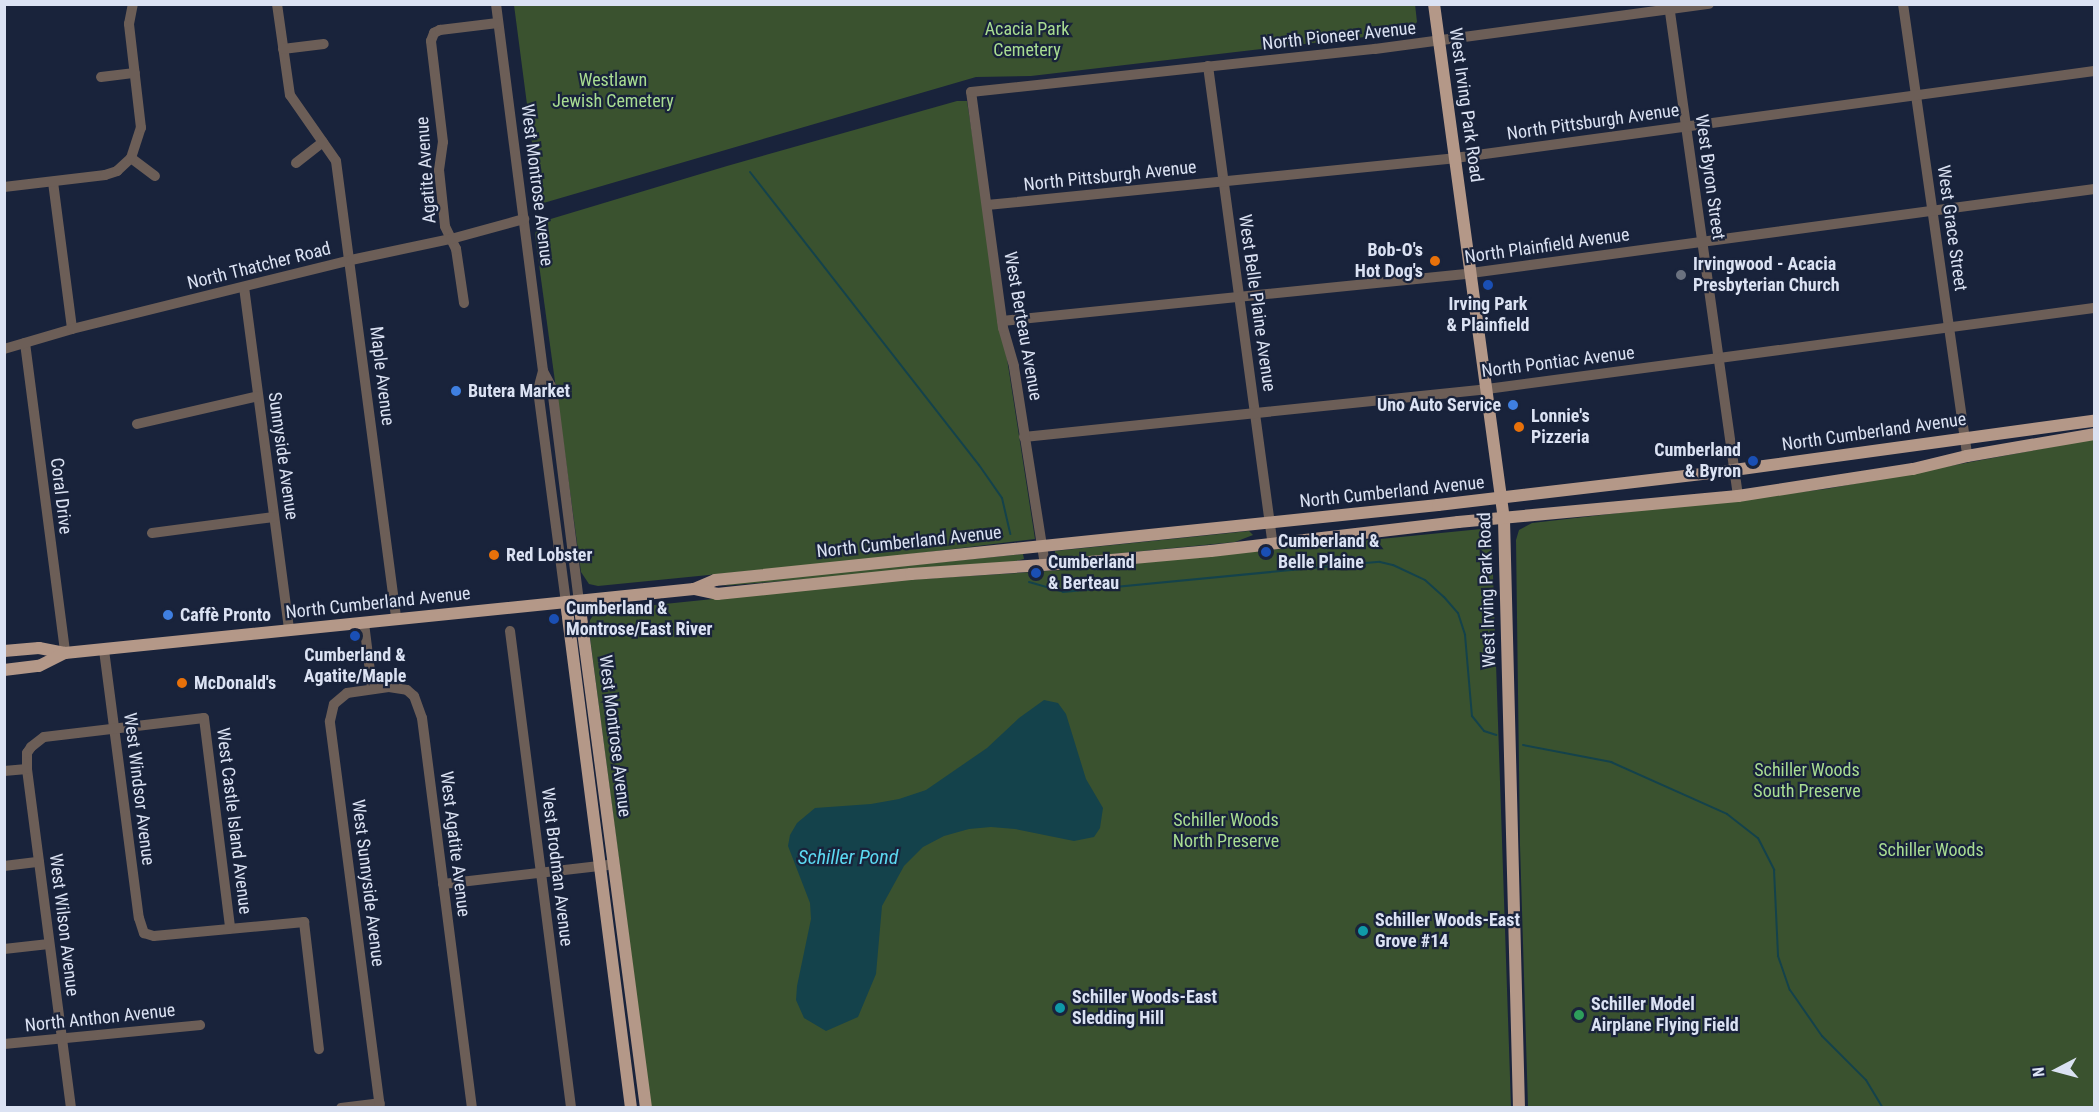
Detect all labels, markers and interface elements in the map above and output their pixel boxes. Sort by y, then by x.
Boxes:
street label: North Pioneer Avenue [1261,17,1417,55]
park label: Acacia Park Cemetery [985,19,1069,62]
street label: West Irving Park Road [1444,26,1488,184]
park label: Westlawn Jewish Cemetery [552,70,674,112]
street label: North Pittsburgh Avenue [1506,99,1680,145]
street label: West Montrose Avenue [516,103,558,267]
street label: West Byron Street [1691,113,1729,241]
street label: Agatite Avenue [411,116,441,224]
street label: North Pittsburgh Avenue [1023,156,1197,196]
street label: West Grace Street [1932,164,1972,292]
street label: West Belle Plaine Avenue [1234,213,1280,393]
street label: North Plainfield Avenue [1463,224,1631,268]
street label: North Thatcher Road [185,238,333,294]
place label: Bob-O's Hot Dog's [1355,240,1423,282]
street label: West Berteau Avenue [999,250,1047,402]
marker: Bob-O's Hot Dog's [1428,254,1442,268]
place label: Irvingwood - Acacia Presbyterian Church [1693,254,1840,296]
marker: Irvingwood - Acacia Presbyterian Church [1674,268,1688,282]
marker: Irving Park & Plainfield [1481,278,1495,292]
place label: Irving Park & Plainfield [1446,294,1530,336]
street label: Maple Avenue [365,325,399,427]
street label: North Pontiac Avenue [1480,342,1636,382]
place label: Butera Market [468,380,570,402]
marker: Butera Market [449,384,463,398]
street label: Sunnyside Avenue [263,391,303,521]
place label: Uno Auto Service [1377,394,1501,416]
marker: Uno Auto Service [1506,398,1520,412]
place label: Lonnie's Pizzeria [1531,406,1590,448]
street label: North Cumberland Avenue [1780,408,1968,456]
marker: Lonnie's Pizzeria [1512,420,1526,434]
place label: Cumberland & Byron [1654,440,1741,482]
marker: Cumberland & Byron [1746,454,1760,468]
street label: Coral Drive [46,456,76,536]
street label: North Cumberland Avenue [1298,472,1486,512]
street label: West Irving Park Road [1473,512,1501,668]
street label: North Cumberland Avenue [815,522,1003,562]
place label: Cumberland & Belle Plaine [1278,531,1379,574]
place label: Red Lobster [506,544,592,566]
marker: Cumberland & Belle Plaine [1259,545,1273,559]
marker: Red Lobster [487,548,501,562]
place label: Cumberland & Berteau [1048,552,1135,594]
marker: Cumberland & Berteau [1029,566,1043,580]
street label: North Cumberland Avenue [284,583,472,623]
place label: Cumberland & Montrose/East River [566,598,713,640]
place label: Caffè Pronto [180,604,271,626]
marker: Caffè Pronto [161,608,175,622]
marker: Cumberland & Montrose/East River [547,612,561,626]
marker: Cumberland & Agatite/Maple [348,629,362,643]
place label: Cumberland & Agatite/Maple [304,645,406,688]
street label: West Montrose Avenue [594,654,636,818]
place label: McDonald's [194,672,276,694]
marker: McDonald's [175,676,189,690]
street label: West Windsor Avenue [119,711,159,867]
street label: West Castle Island Avenue [212,727,256,915]
park label: Schiller Woods South Preserve [1753,760,1861,802]
street label: West Agatite Avenue [435,770,475,918]
street label: West Brodman Avenue [537,787,577,947]
street label: West Sunnyside Avenue [347,798,389,968]
park label: Schiller Woods North Preserve [1173,810,1279,852]
park label: Schiller Woods [1878,839,1984,861]
water label: Schiller Pond [798,845,898,869]
street label: West Wilson Avenue [45,853,83,997]
place label: Schiller Woods-East Grove #14 [1375,910,1520,952]
marker: Schiller Woods-East Grove #14 [1356,924,1370,938]
place label: Schiller Woods-East Sledding Hill [1072,987,1217,1030]
place label: Schiller Model Airplane Flying Field [1591,994,1739,1036]
street label: North Anthon Avenue [24,999,176,1037]
marker: Schiller Woods-East Sledding Hill [1053,1001,1067,1015]
marker: Schiller Model Airplane Flying Field [1572,1008,1586,1022]
north arrow [2027,1040,2087,1100]
text: N [2029,1066,2049,1078]

